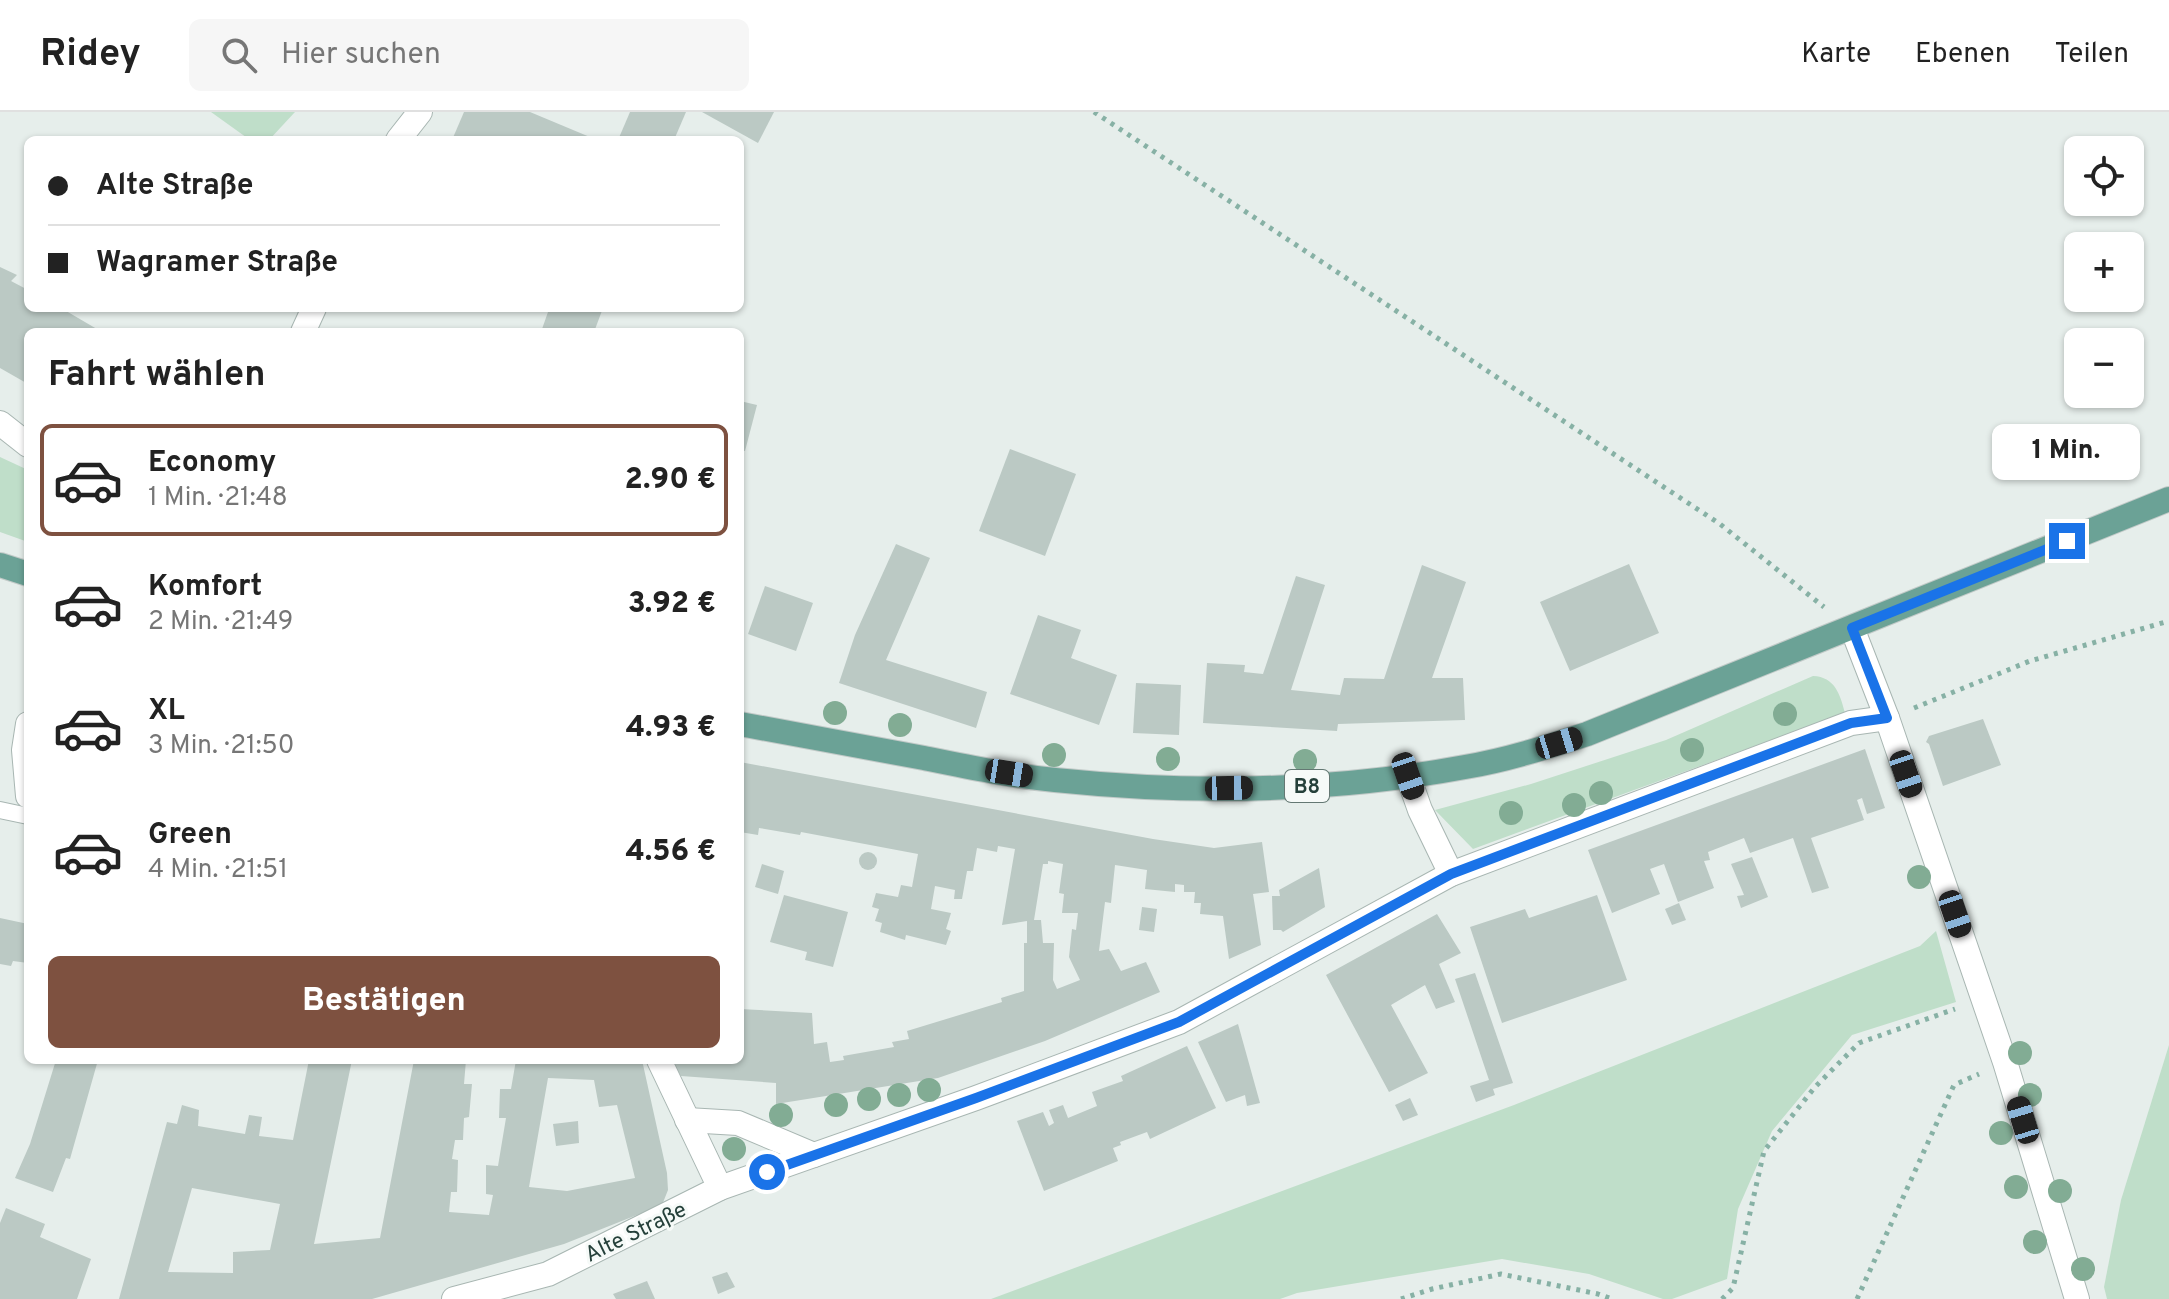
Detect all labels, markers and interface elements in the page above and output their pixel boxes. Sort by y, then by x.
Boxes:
search box [189,19,749,91]
text: Ridey [40,31,141,80]
icon: search [217,33,261,77]
text: Hier suchen [281,37,441,74]
text: Karte [1801,37,1871,73]
text: Ebenen [1915,37,2011,73]
text: Teilen [2055,37,2129,73]
map controls [2064,136,2144,408]
button: locate [2064,136,2144,216]
text: Alte Straße [96,168,253,205]
button: + [2064,232,2144,312]
text: Wagramer Straße [96,245,338,282]
button: − [2064,328,2144,408]
text: Fahrt wählen [48,353,266,399]
callout: 1 Min. [1993,425,2141,481]
text: 1 Min. [2032,435,2100,468]
icon: car [52,444,124,516]
text: Economy [148,445,276,482]
text: 2.90 € [625,462,716,499]
text: 1 Min. · 21:48 [148,482,288,515]
route end [2049,523,2085,559]
icon: car [52,568,124,640]
text: Komfort [148,569,262,606]
text: 3.92 € [628,586,716,623]
text: 2 Min. · 21:49 [148,606,293,639]
icon: car [52,692,124,764]
text: XL [148,693,185,730]
text: 4.93 € [626,710,716,747]
car [1533,725,1585,761]
text: 3 Min. · 21:50 [148,730,294,763]
car [1887,747,1925,801]
car [1389,749,1427,803]
car [983,757,1035,789]
road number: B8 [1285,770,1329,802]
car [1205,776,1253,800]
icon: car [52,816,124,888]
text: Green [148,817,232,854]
text: 4.56 € [625,834,716,871]
text: 4 Min. · 21:51 [148,854,288,887]
car [1936,887,1974,941]
button: Bestätigen [48,956,720,1048]
car [2005,1094,2041,1146]
route start [749,1154,785,1190]
street label: Alte Straße [581,1197,691,1269]

